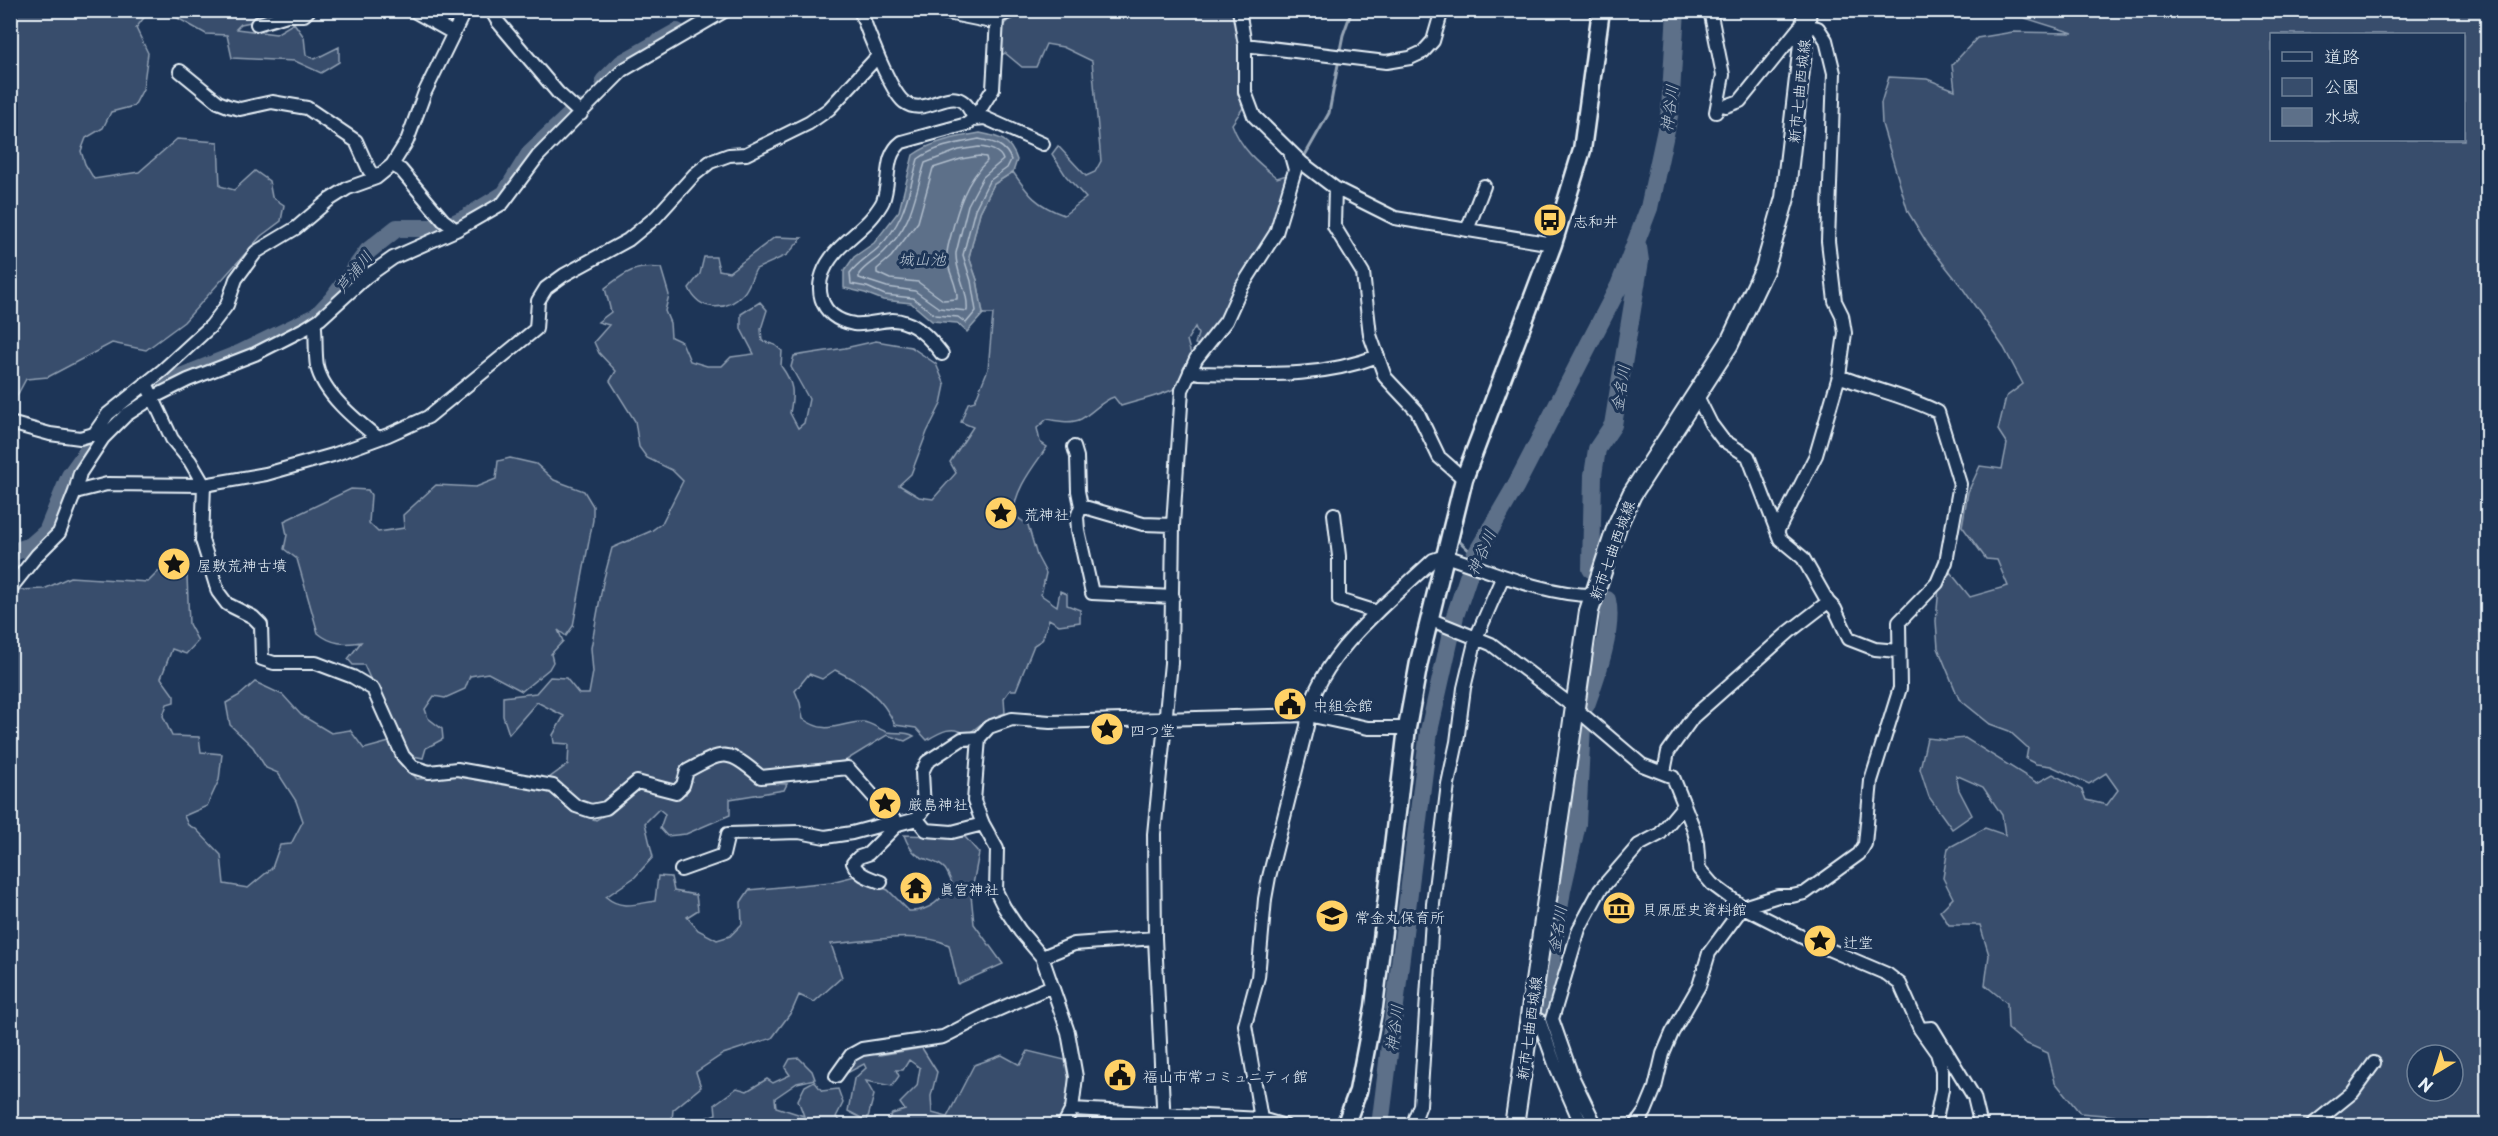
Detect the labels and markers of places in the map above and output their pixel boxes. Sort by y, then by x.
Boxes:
bus stop icon: 志和井 [1532,202,1568,238]
place label: 志和井 [1573,209,1618,232]
place icon: 荒神社 [983,495,1019,531]
place label: 荒神社 [1024,502,1069,525]
place icon: 屋敷荒神古墳 [156,546,192,582]
place label: 屋敷荒神古墳 [197,553,287,576]
public building icon: 中組会館 [1272,686,1308,722]
place label: 中組会館 [1313,693,1373,716]
place icon: 四つ堂 [1089,711,1125,747]
place label: 四つ堂 [1130,718,1175,741]
place icon: 厳島神社 [867,785,903,821]
place label: 厳島神社 [908,792,968,815]
temple icon: 眞宮神社 [898,870,934,906]
place label: 眞宮神社 [939,877,999,900]
museum icon: 貝原歴史資料館 [1601,890,1637,926]
place label: 貝原歴史資料館 [1642,897,1747,920]
school or university icon: 常金丸保育所 [1314,898,1350,934]
place label: 常金丸保育所 [1355,905,1445,928]
place icon: 辻堂 [1802,923,1838,959]
place label: 辻堂 [1843,930,1873,953]
public building icon: 福山市常コミュニティ館 [1102,1057,1138,1093]
place label: 福山市常コミュニティ館 [1143,1064,1308,1087]

